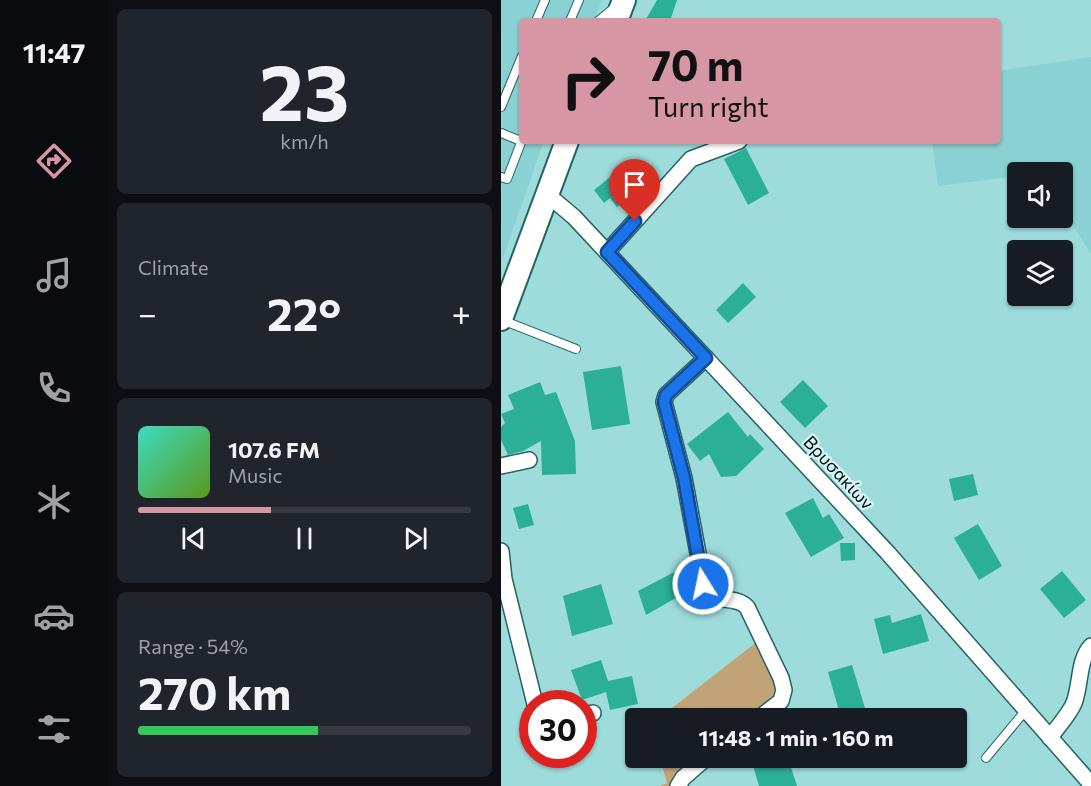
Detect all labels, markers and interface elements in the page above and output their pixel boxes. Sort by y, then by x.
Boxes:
text: 11:47 [23,36,85,69]
text: 70 m [648,38,743,90]
text: 23 [260,42,349,137]
icon: right [549,42,627,120]
text: Turn right [648,90,768,123]
text: km/h [280,129,329,153]
icon: directions [33,140,75,182]
pin [609,159,660,221]
map controls [1007,162,1073,306]
button: sound [1007,162,1073,228]
icon: arrive [618,168,651,201]
button: layers [1007,240,1073,306]
icon: music [33,254,75,296]
text: Climate [138,255,208,279]
text: 22° [267,285,341,340]
text: − [138,292,157,333]
text: + [452,292,471,333]
icon: phone [33,367,75,409]
street label: Βρυσακίων [799,431,879,513]
text: 107.6 FM [228,436,320,463]
text: Music [228,463,282,487]
icon: climate [33,481,75,523]
icon: previous [177,522,210,555]
icon: pause [288,522,321,555]
icon: next [399,522,432,555]
position arrow [671,552,735,616]
icon: car [33,595,75,637]
text: Range · 54% [138,634,248,658]
text: 270 km [138,664,291,719]
speed limit sign: 30 [519,690,597,768]
icon: filters [33,708,75,750]
text: 11:48 · 1 min · 160 m [698,724,894,751]

